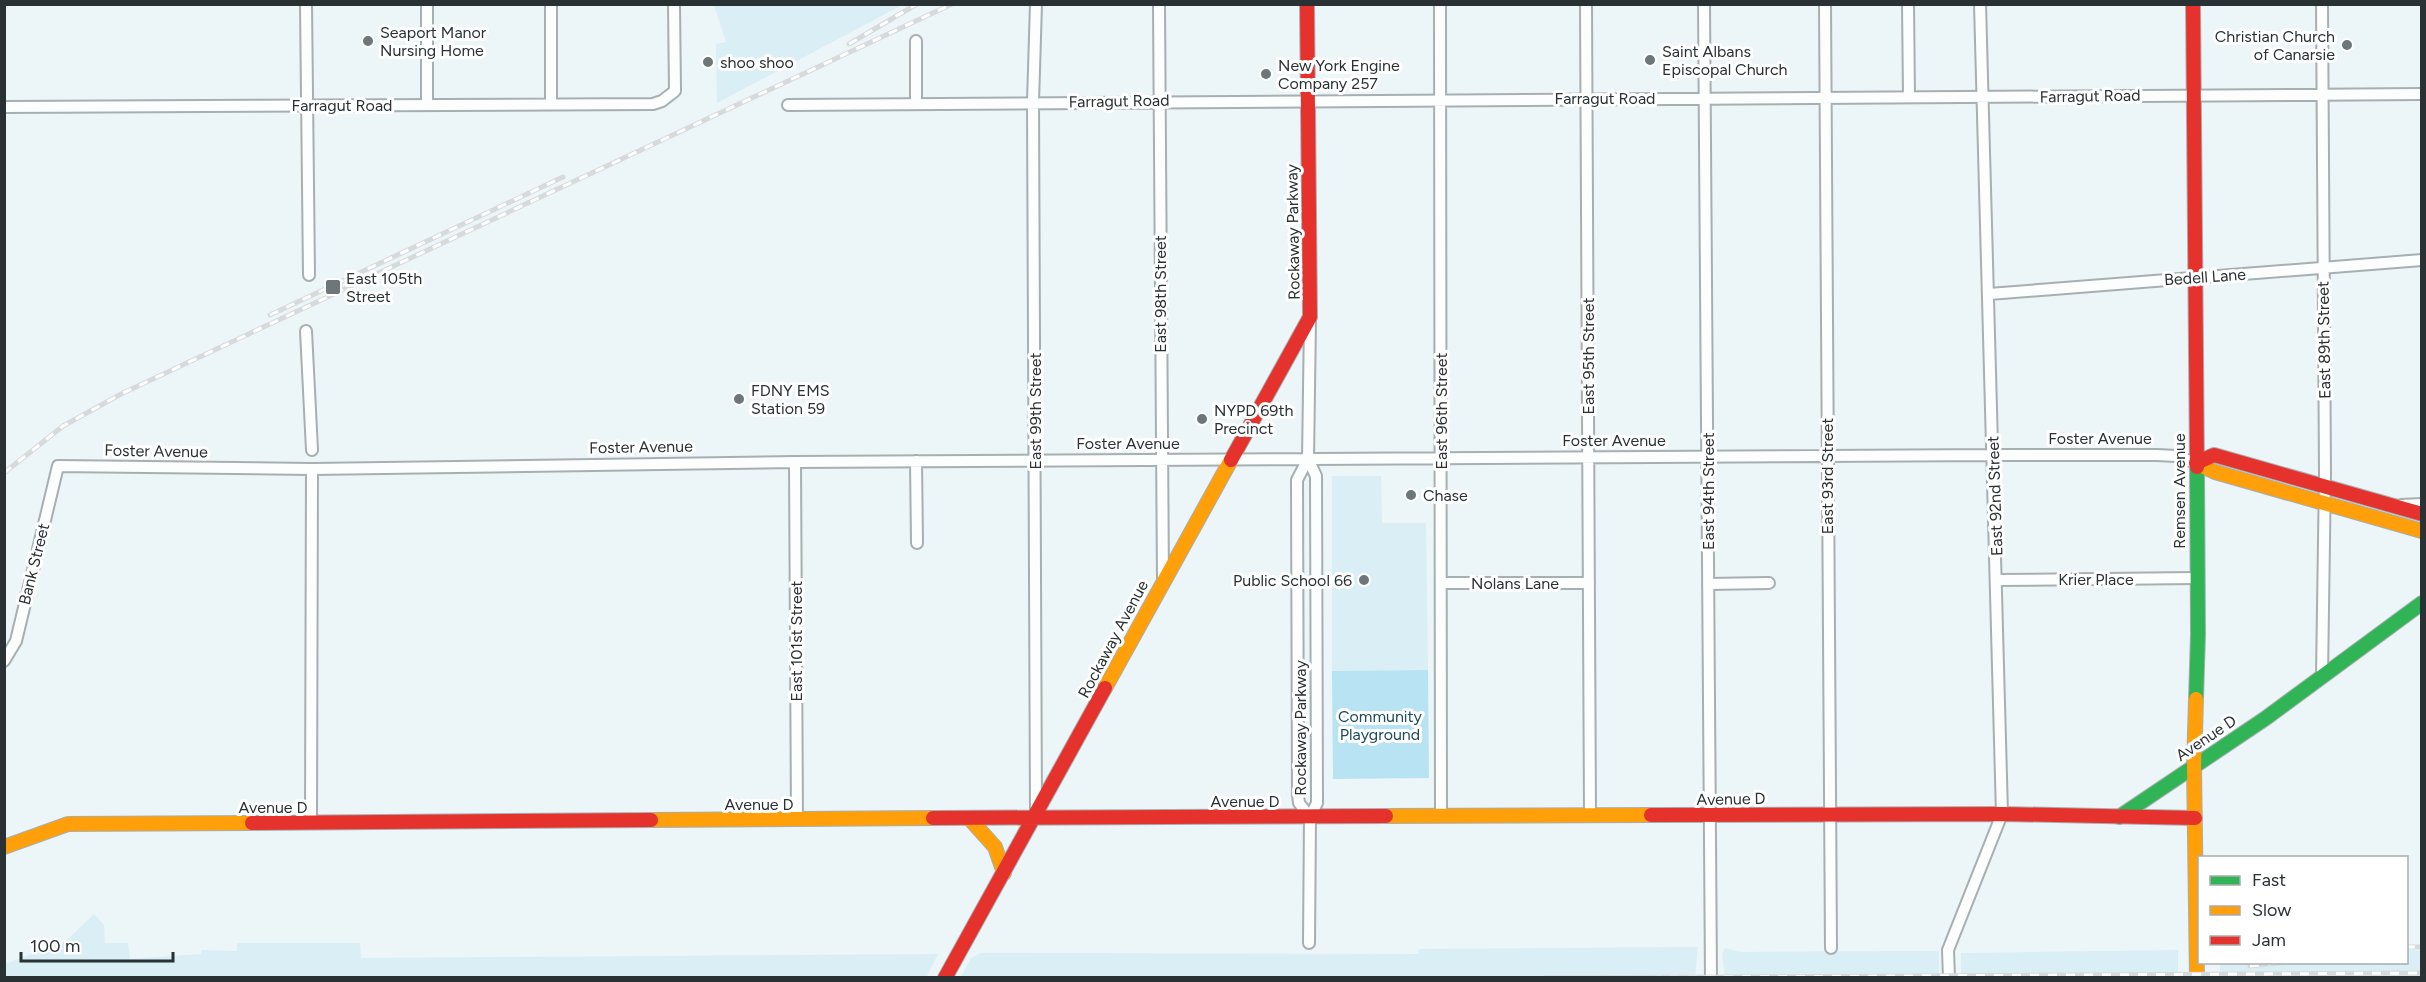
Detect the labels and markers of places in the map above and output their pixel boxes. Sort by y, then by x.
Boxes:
place label: Seaport Manor Nursing Home [380,23,487,60]
place label: Christian Church of Canarsie [2215,27,2335,64]
marker: Seaport Manor Nursing Home [361,34,375,48]
marker: Christian Church of Canarsie [2340,38,2354,52]
place label: Saint Albans Episcopal Church [1662,42,1788,79]
place label: shoo shoo [720,53,794,72]
marker: Saint Albans Episcopal Church [1643,53,1657,67]
marker: shoo shoo [701,55,715,69]
place label: New York Engine Company 257 [1278,56,1400,93]
marker: New York Engine Company 257 [1259,67,1273,81]
place label: East 105th Street [346,269,422,306]
marker: East 105th Street [324,278,342,296]
place label: FDNY EMS Station 59 [751,381,830,418]
marker: FDNY EMS Station 59 [732,392,746,406]
place label: NYPD 69th Precinct [1214,401,1293,438]
marker: NYPD 69th Precinct [1195,412,1209,426]
place label: Chase [1423,486,1468,505]
marker: Chase [1404,488,1418,502]
place label: Public School 66 [1233,571,1352,590]
marker: Public School 66 [1357,573,1371,587]

